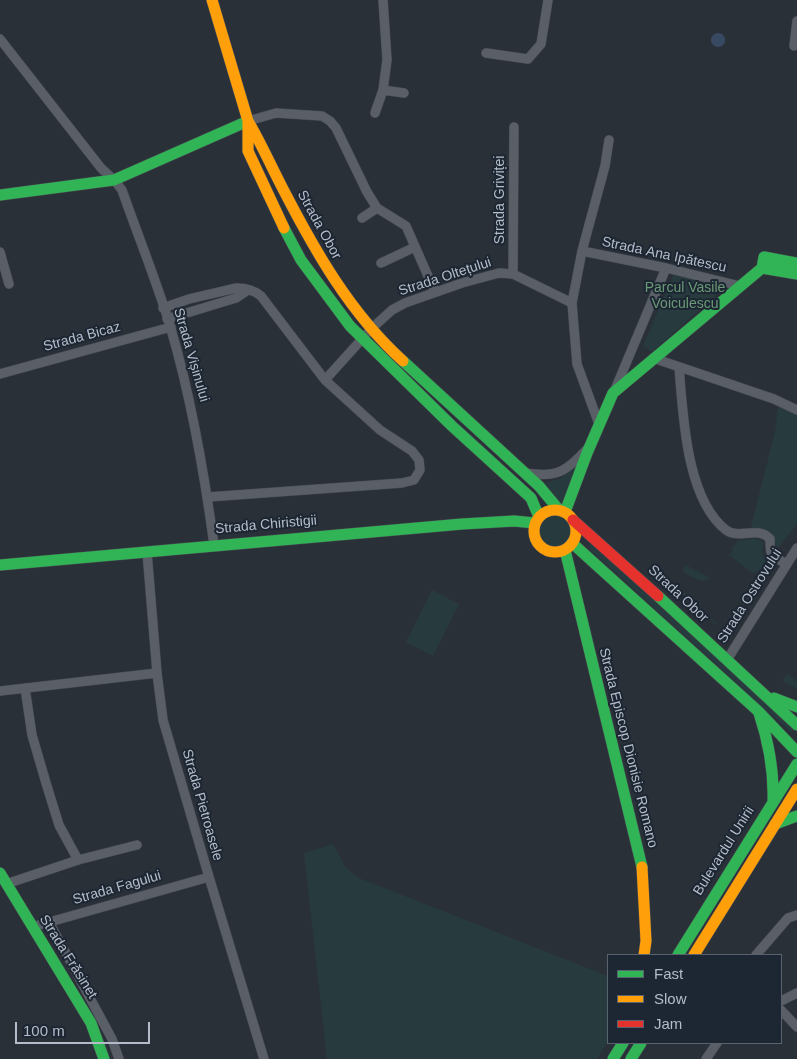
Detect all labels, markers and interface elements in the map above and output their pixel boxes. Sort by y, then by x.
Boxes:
street label: Strada Griviței [492,156,508,244]
street label: Strada Obor [293,188,345,262]
street label: Strada Ana Ipătescu [600,234,728,276]
street label: Strada Oltețului [397,254,493,300]
park label: Parcul Vasile Voiculescu [645,280,725,312]
street label: Strada Vișinului [170,306,212,404]
street label: Strada Bicaz [41,319,123,355]
street label: Strada Chiristigii [214,512,318,538]
street label: Strada Ostrovului [714,546,786,646]
street label: Strada Obor [644,562,712,626]
street label: Strada Episcop Dionisie Romano [595,646,661,850]
street label: Strada Pietroasele [178,747,226,863]
street label: Bulevardul Unirii [690,803,758,899]
street label: Strada Fagului [71,867,163,909]
street label: Strada Frăsinet [36,912,100,1002]
legend [607,954,782,1044]
text: Fast [654,965,683,982]
text: Slow [654,990,687,1007]
scale bar [18,1012,152,1044]
text: Jam [654,1015,682,1032]
text: 100 m [23,1022,65,1039]

